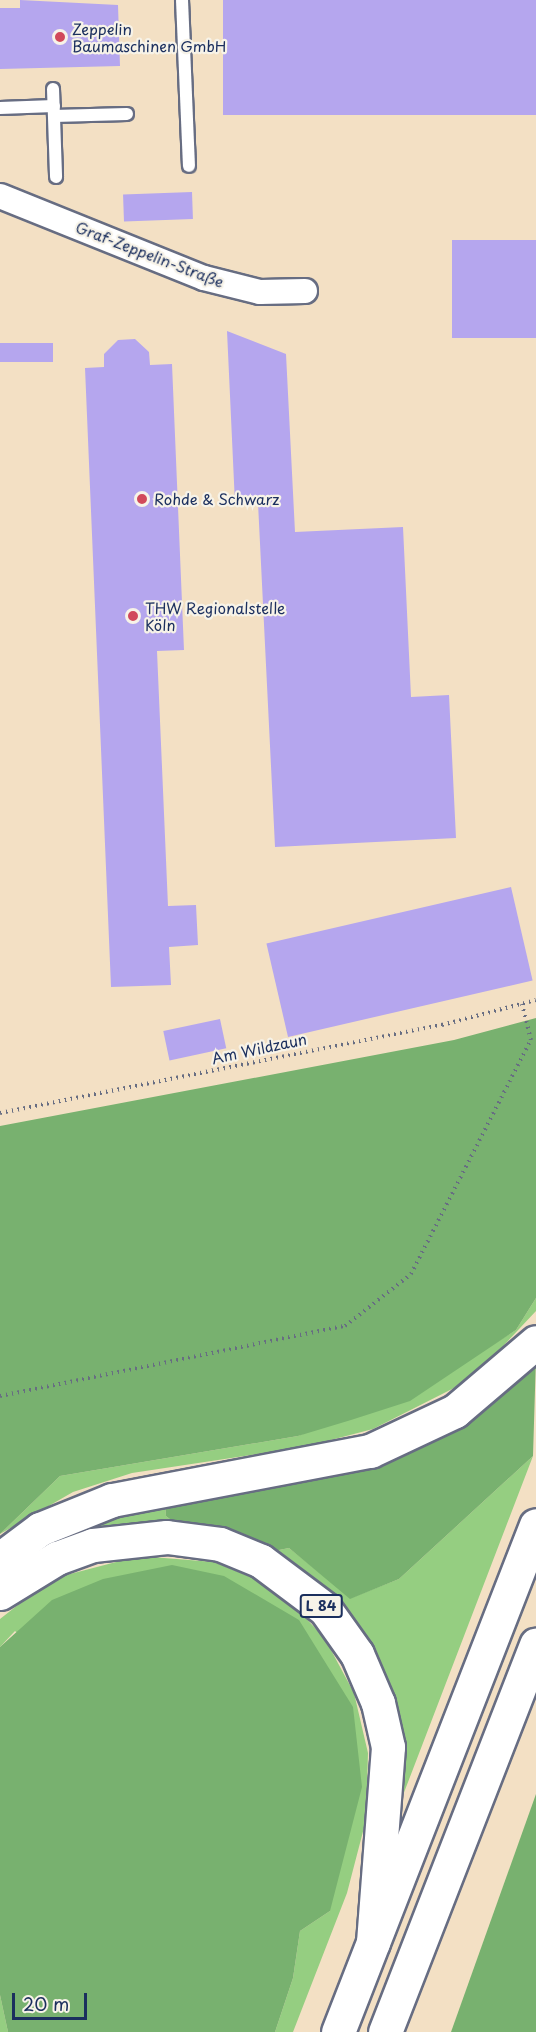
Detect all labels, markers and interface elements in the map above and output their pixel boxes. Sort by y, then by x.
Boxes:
place label: Zeppelin Baumaschinen GmbH [72,19,227,54]
marker: Zeppelin Baumaschinen GmbH [53,30,67,44]
street label: Graf-Zeppelin-Straße [73,217,227,291]
place label: Rohde & Schwarz [154,490,280,508]
marker: Rohde & Schwarz [135,492,149,506]
place label: THW Regionalstelle Köln [145,598,285,633]
marker: THW Regionalstelle Köln [126,609,140,623]
street label: Am Wildzaun [210,1029,308,1067]
road number: L 84 [298,1595,344,1617]
scale bar [15,1981,90,2019]
text: 20 m [23,1990,69,2017]

